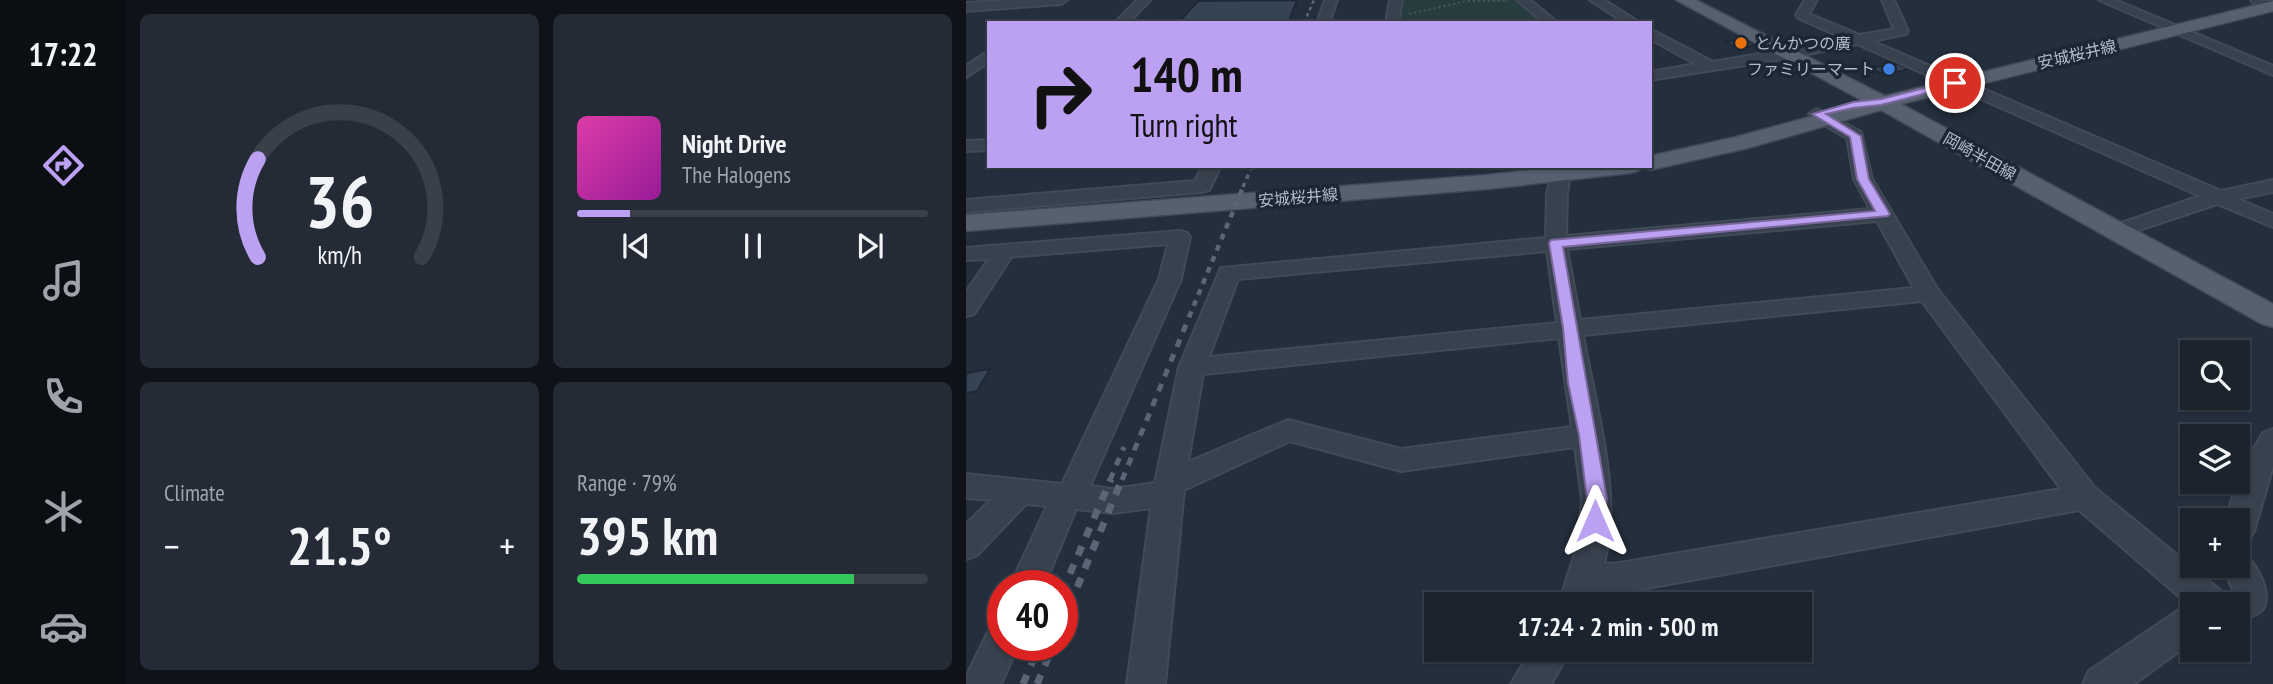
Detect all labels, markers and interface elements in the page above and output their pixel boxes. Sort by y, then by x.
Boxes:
text: 17:22 [28,33,98,75]
place label: とんかつの廣 [1755,33,1851,53]
marker: とんかつの廣 [1733,35,1749,51]
street label: 安城桜井線 [2036,35,2118,73]
text: 140 m [1130,42,1243,106]
icon: right [1015,49,1106,140]
pin [1925,53,1985,113]
place label: ファミリーマート [1747,59,1875,79]
marker: ファミリーマート [1881,61,1897,77]
icon: arrive [1936,64,1974,102]
text: Turn right [1130,104,1238,146]
text: Night Drive [682,127,787,160]
street label: 岡崎半田線 [1940,128,2020,184]
icon: directions [39,141,88,190]
text: 36 [305,153,374,247]
text: The Halogens [682,160,791,189]
street label: 安城桜井線 [1257,184,1339,210]
icon: previous [617,227,655,265]
icon: pause [734,227,772,265]
icon: next [851,227,889,265]
text: km/h [317,239,362,271]
icon: music [39,256,88,305]
map controls [2180,340,2250,662]
button: search [2180,340,2250,410]
icon: phone [39,372,88,421]
button: layers [2180,424,2250,494]
text: Range · 79% [577,468,677,497]
text: Climate [164,478,225,507]
position arrow [1558,484,1632,558]
icon: climate [39,487,88,536]
text: 395 km [577,502,718,569]
button: + [2180,508,2250,578]
text: 21.5° [287,512,392,579]
text: − [164,521,180,570]
text: + [499,521,515,570]
speed limit sign: 40 [987,570,1078,661]
button: − [2180,592,2250,662]
icon: car [39,602,88,651]
text: 17:24 · 2 min · 500 m [1518,610,1718,643]

